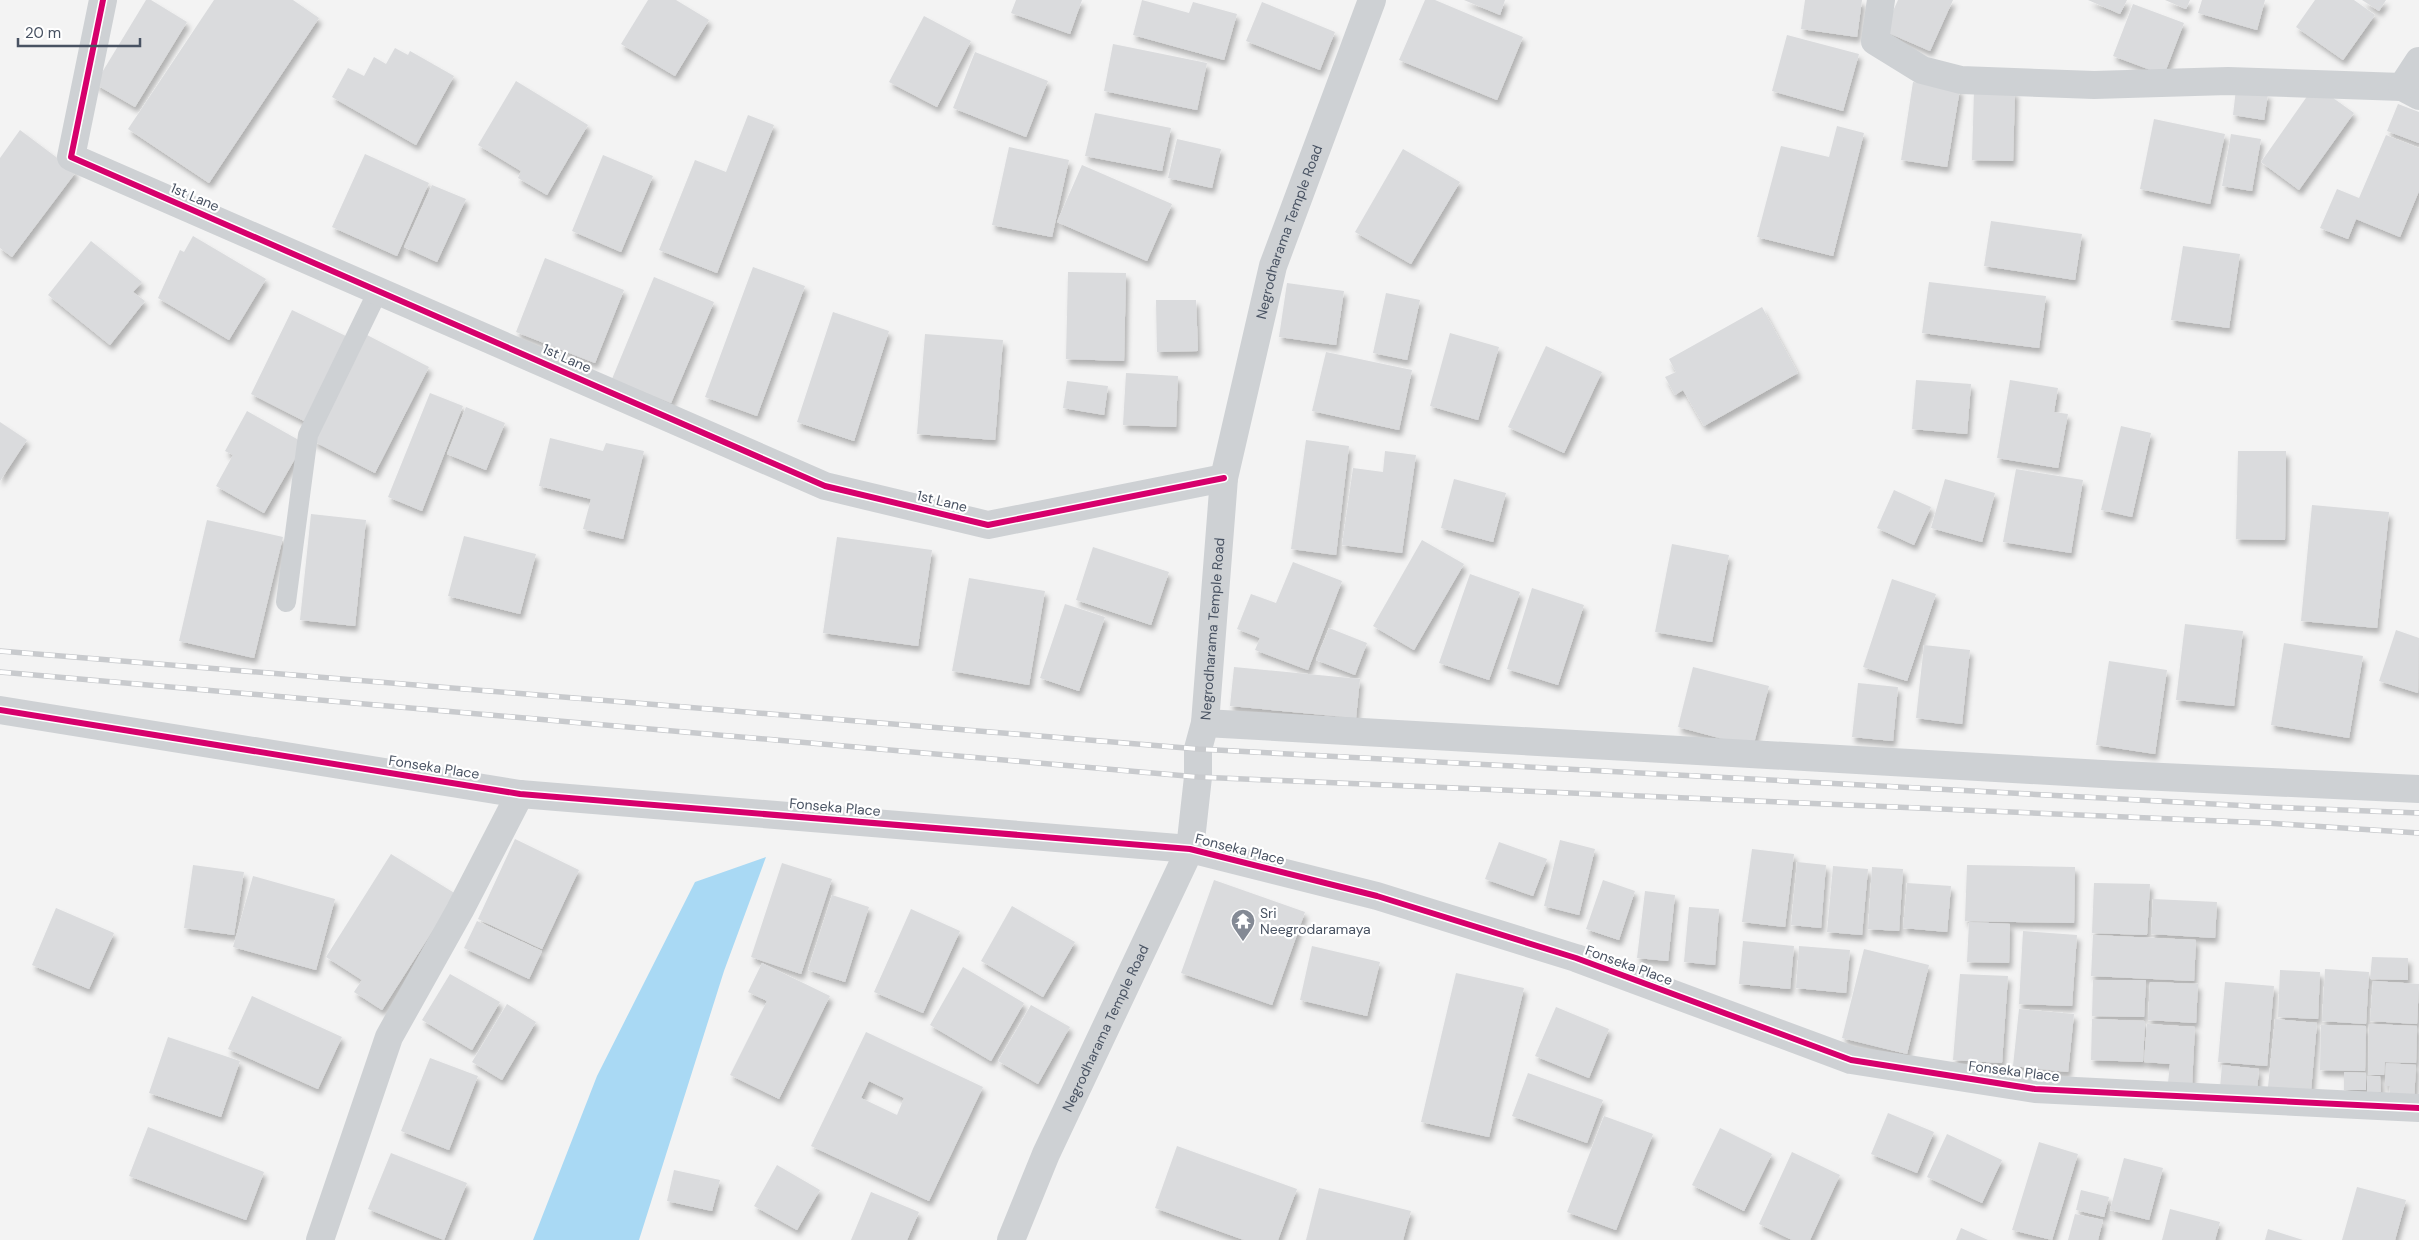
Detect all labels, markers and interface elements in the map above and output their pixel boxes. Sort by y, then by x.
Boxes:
scale bar [18,15,140,47]
text: 20 m [25,23,61,43]
street label: Negrodharama Temple Road [1252,142,1326,321]
street label: 1st Lane [168,179,222,215]
street label: 1st Lane [540,339,594,377]
street label: 1st Lane [915,486,969,516]
street label: Negrodharama Temple Road [1196,537,1228,721]
street label: Fonseka Place [387,751,481,783]
street label: Fonseka Place [789,794,881,820]
street label: Fonseka Place [1193,829,1287,869]
place label: Sri Neegrodaramaya [1260,904,1371,938]
temple icon: Sri Neegrodaramaya [1230,908,1256,942]
street label: Fonseka Place [1583,941,1675,989]
street label: Negrodharama Temple Road [1058,942,1153,1115]
street label: Fonseka Place [1967,1056,2061,1086]

